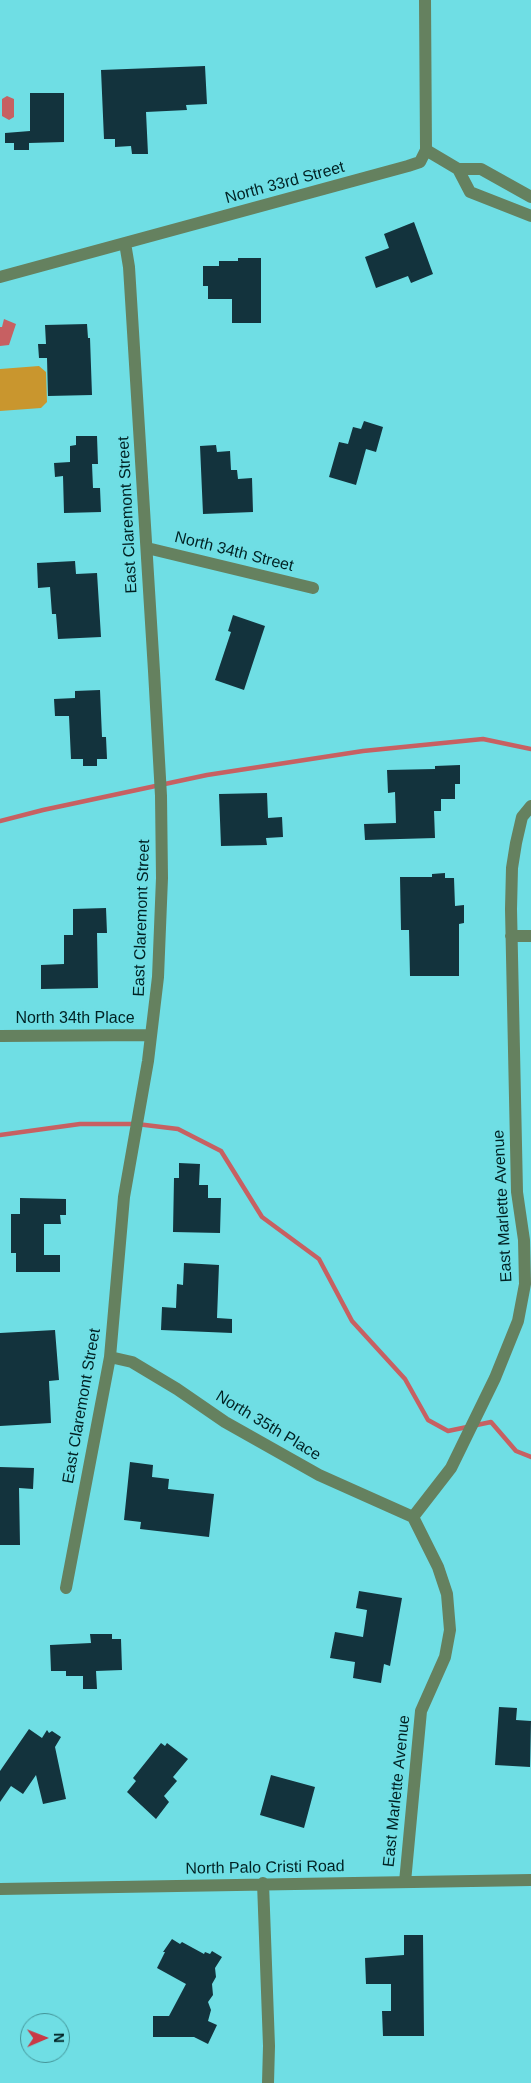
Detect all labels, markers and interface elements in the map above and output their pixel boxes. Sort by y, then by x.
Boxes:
street label: North 33rd Street [223,158,347,208]
street label: East Claremont Street [114,436,142,594]
street label: North 34th Street [173,528,295,576]
street label: East Claremont Street [130,839,154,997]
street label: North 34th Place [15,1009,135,1029]
street label: East Marlette Avenue [489,1129,517,1283]
street label: East Claremont Street [59,1327,105,1485]
street label: North 35th Place [212,1387,324,1465]
street label: East Marlette Avenue [379,1714,415,1868]
street label: North Palo Cristi Road [185,1857,345,1879]
north arrow [20,2013,70,2063]
text: N [51,2033,67,2043]

